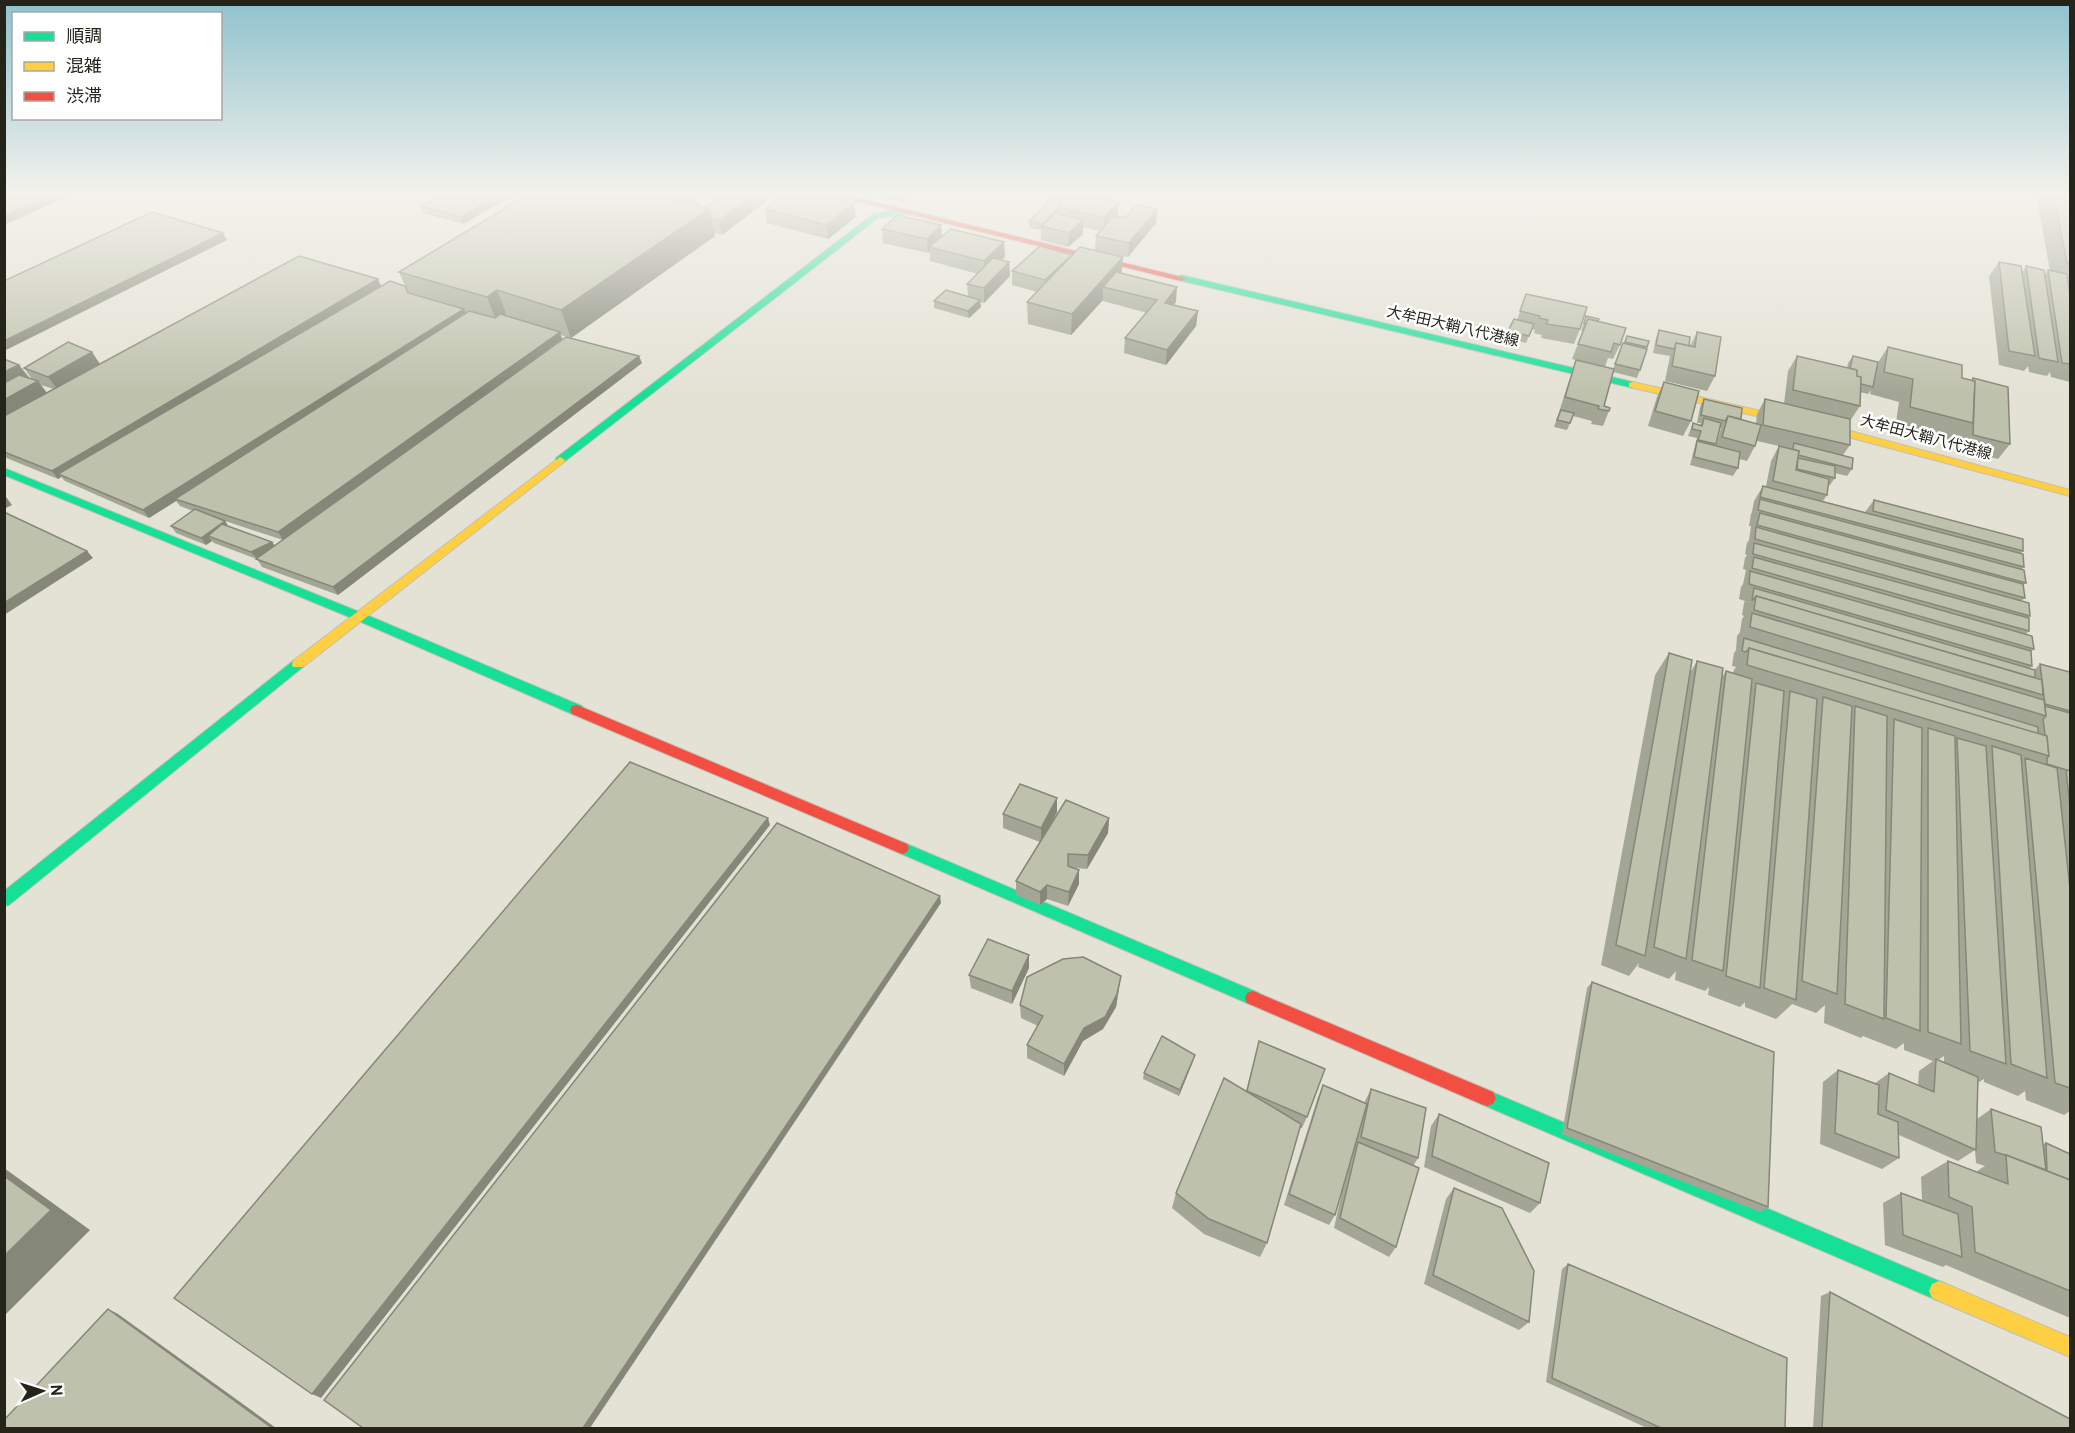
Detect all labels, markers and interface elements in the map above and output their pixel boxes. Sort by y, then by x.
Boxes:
legend [12,12,222,120]
text: 順調 [66,26,102,49]
text: 混雑 [66,56,102,79]
text: 渋滞 [66,86,102,109]
street label: 大牟田大鞘八代港線 [1385,302,1521,352]
street label: 大牟田大鞘八代港線 [1858,411,1994,465]
north arrow [12,1361,72,1421]
text: N [45,1384,65,1397]

